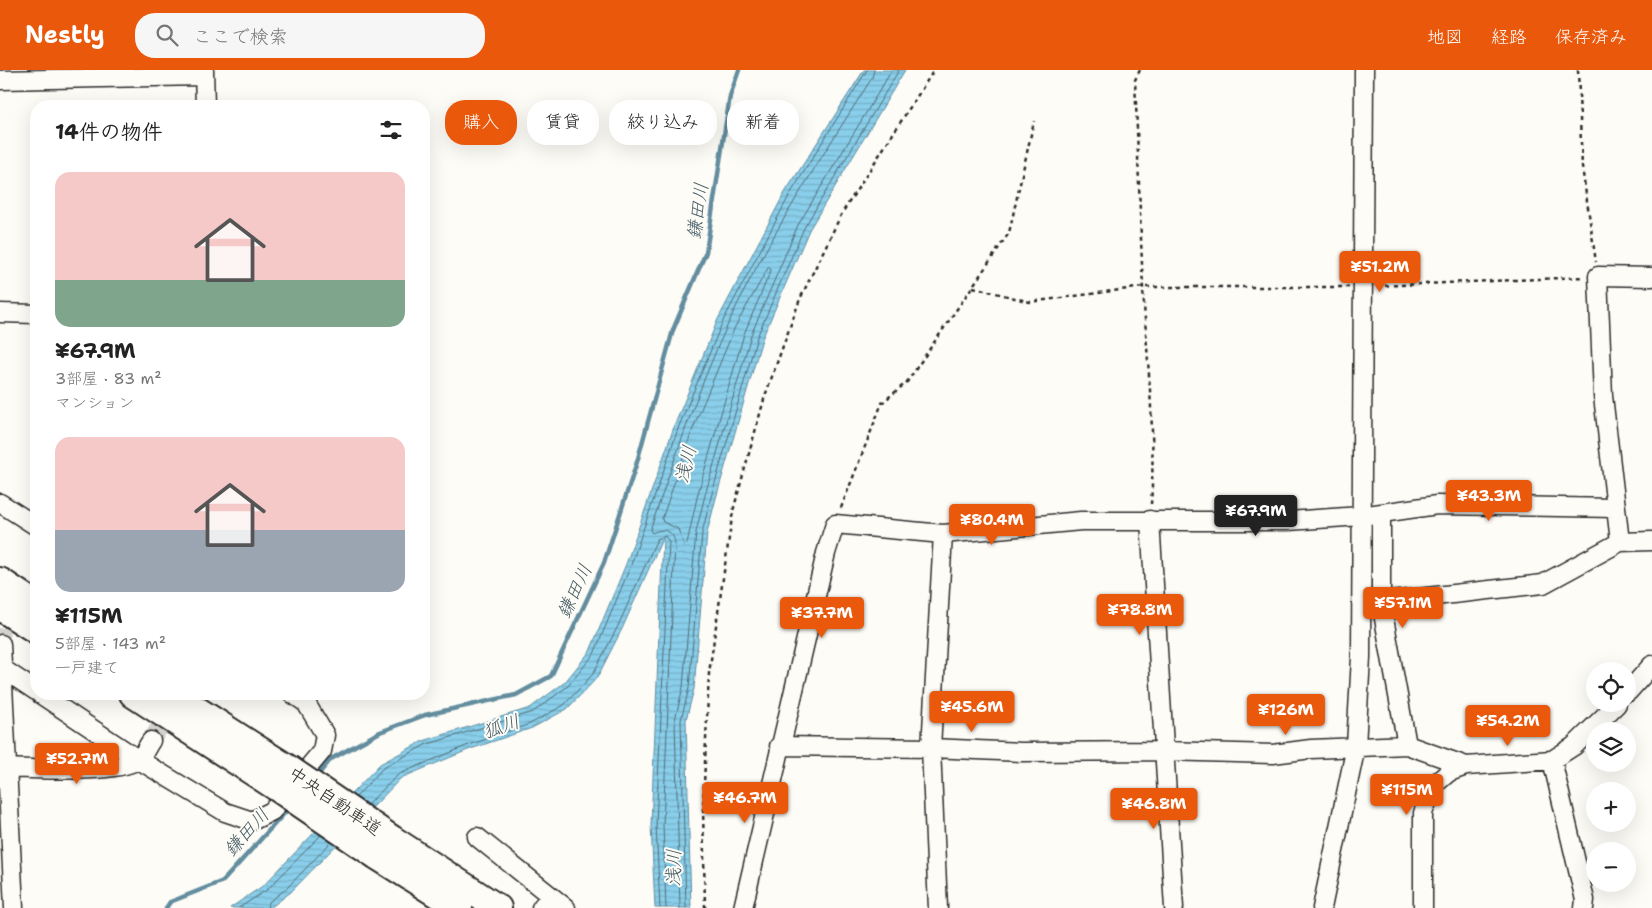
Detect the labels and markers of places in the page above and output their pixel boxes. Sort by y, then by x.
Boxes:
pin: ¥51.2M [1339,250,1421,293]
pin: ¥43.3M [1448,480,1530,522]
pin: ¥67.9M [1215,494,1297,537]
pin: ¥80.4M [951,504,1033,546]
pin: ¥57.1M [1362,586,1444,629]
pin: ¥78.8M [1099,594,1181,636]
pin: ¥37.7M [781,596,863,639]
pin: ¥45.6M [931,690,1013,733]
pin: ¥126M [1251,694,1321,736]
pin: ¥54.2M [1467,704,1549,747]
pin: ¥52.7M [36,742,118,785]
pin: ¥115M [1372,774,1442,816]
pin: ¥46.7M [704,782,786,824]
pin: ¥46.8M [1113,788,1195,830]

